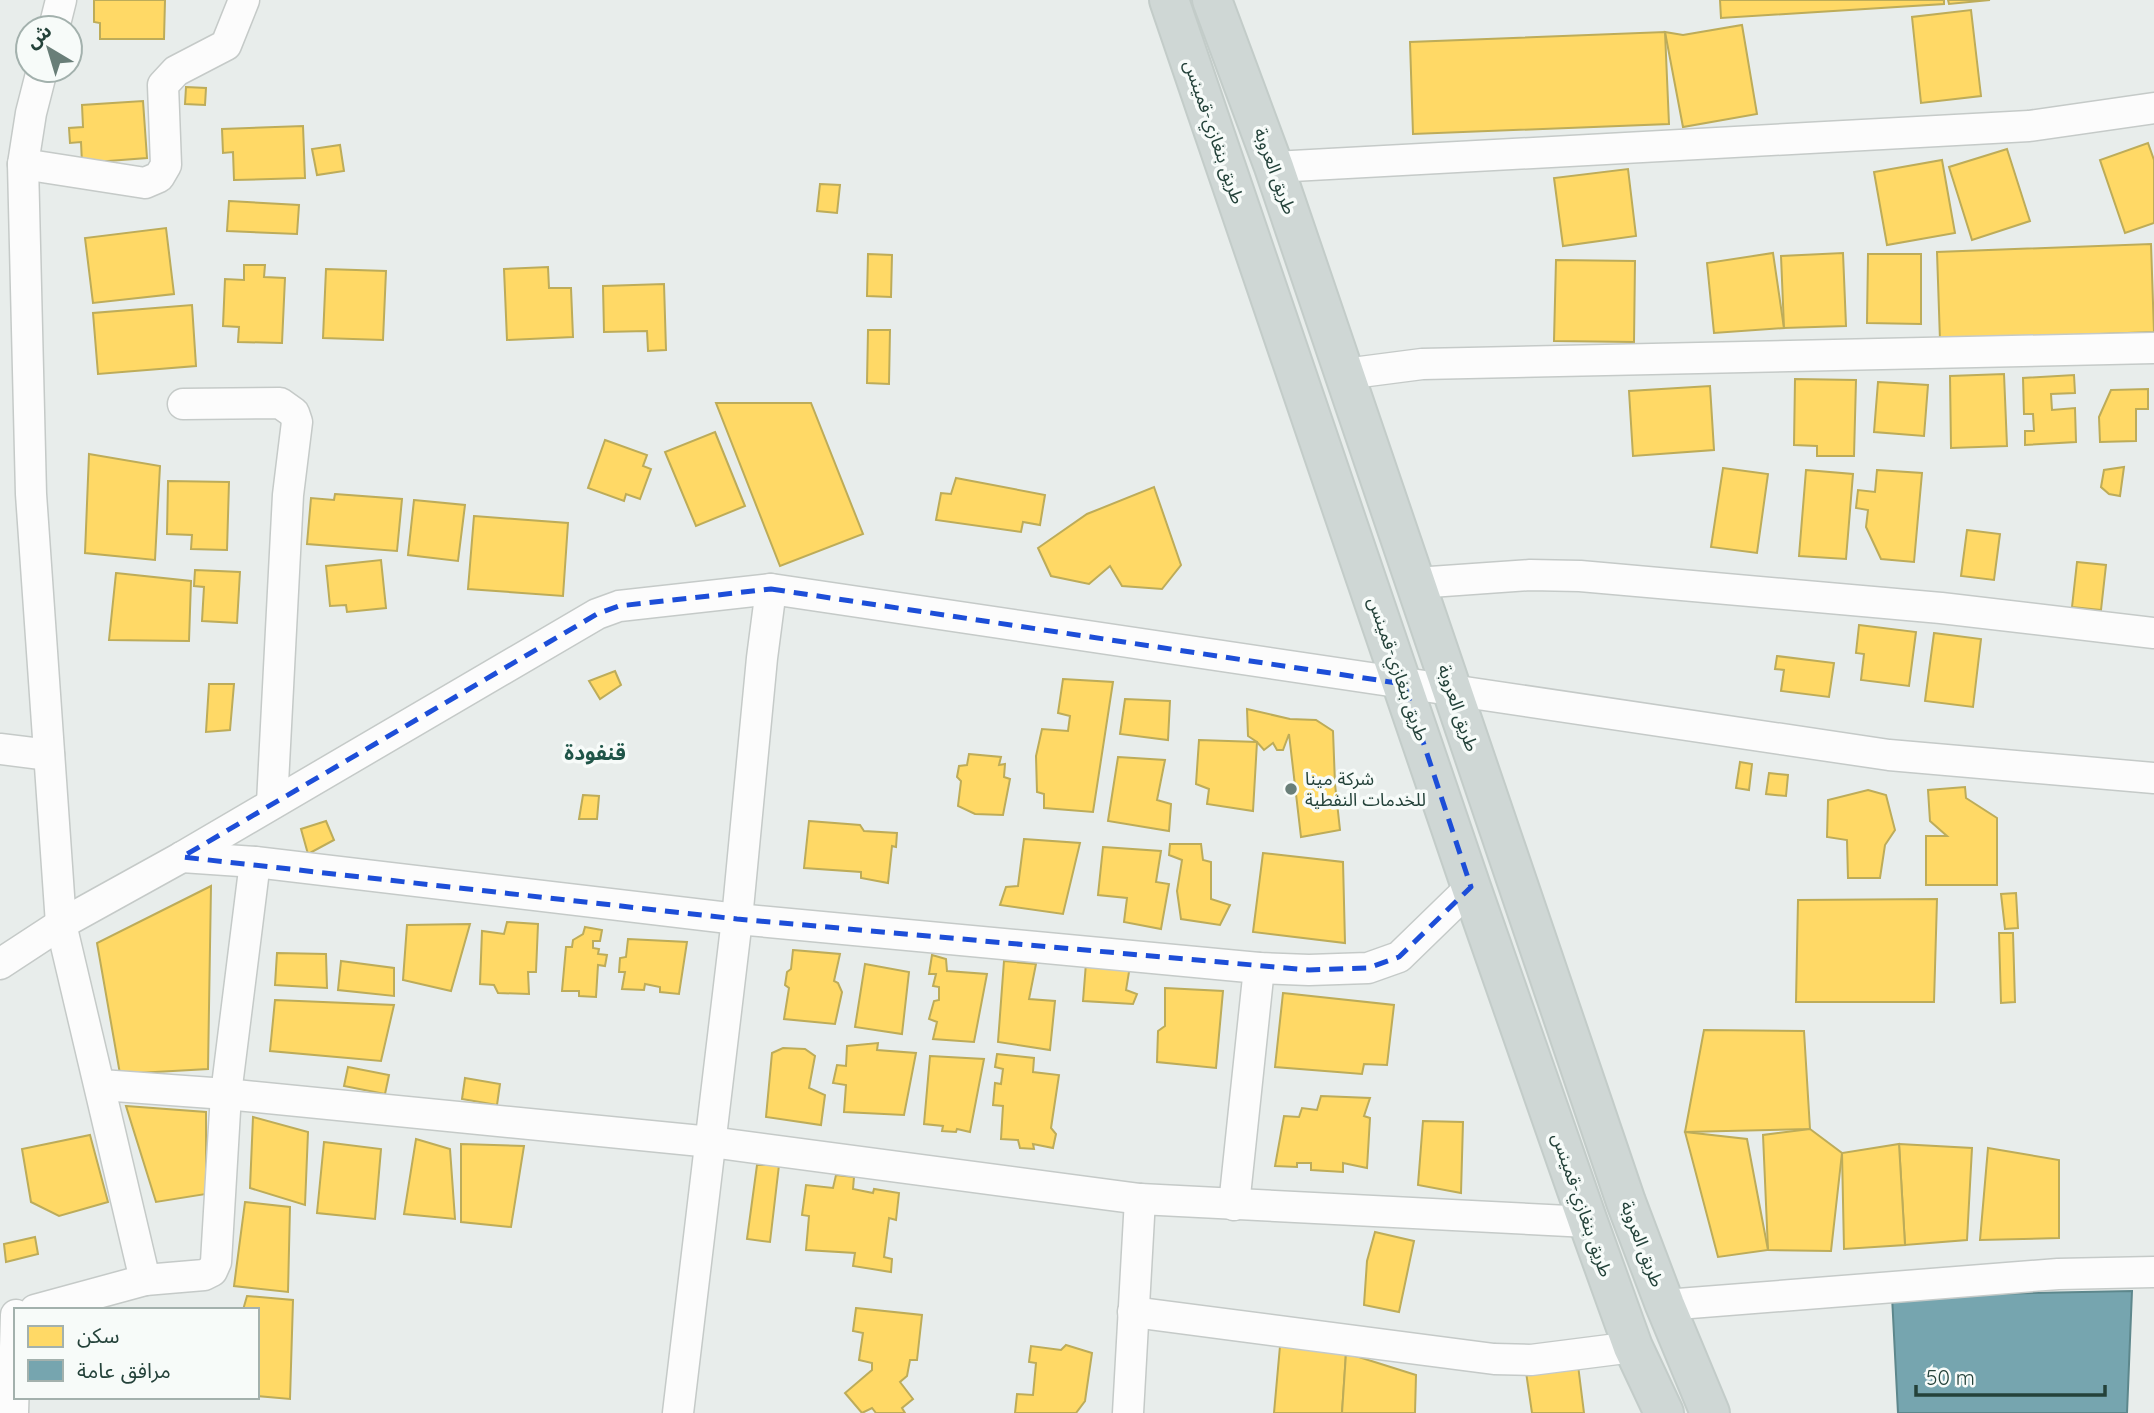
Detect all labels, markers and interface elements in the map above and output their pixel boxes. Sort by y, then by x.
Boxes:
north arrow [14,14,84,84]
text: ش [21,18,56,53]
street label: طريق بنغازي-قمينس [1177,57,1250,208]
street label: طريق العروبة [1249,124,1302,217]
street label: طريق بنغازي-قمينس [1361,594,1434,745]
street label: طريق العروبة [1433,661,1484,754]
district label: قنفودة [564,739,626,765]
place label: شركة مينا للخدمات النفطية [1305,767,1426,811]
marker: شركة مينا للخدمات النفطية [1283,781,1299,797]
street label: طريق بنغازي-قمينس [1545,1130,1618,1281]
street label: طريق العروبة [1615,1197,1669,1290]
legend [14,1308,259,1399]
text: سكن [77,1322,119,1348]
scale bar [1916,1354,2105,1398]
text: مرافق عامة [77,1357,171,1384]
text: 50 m [1926,1364,1975,1390]

